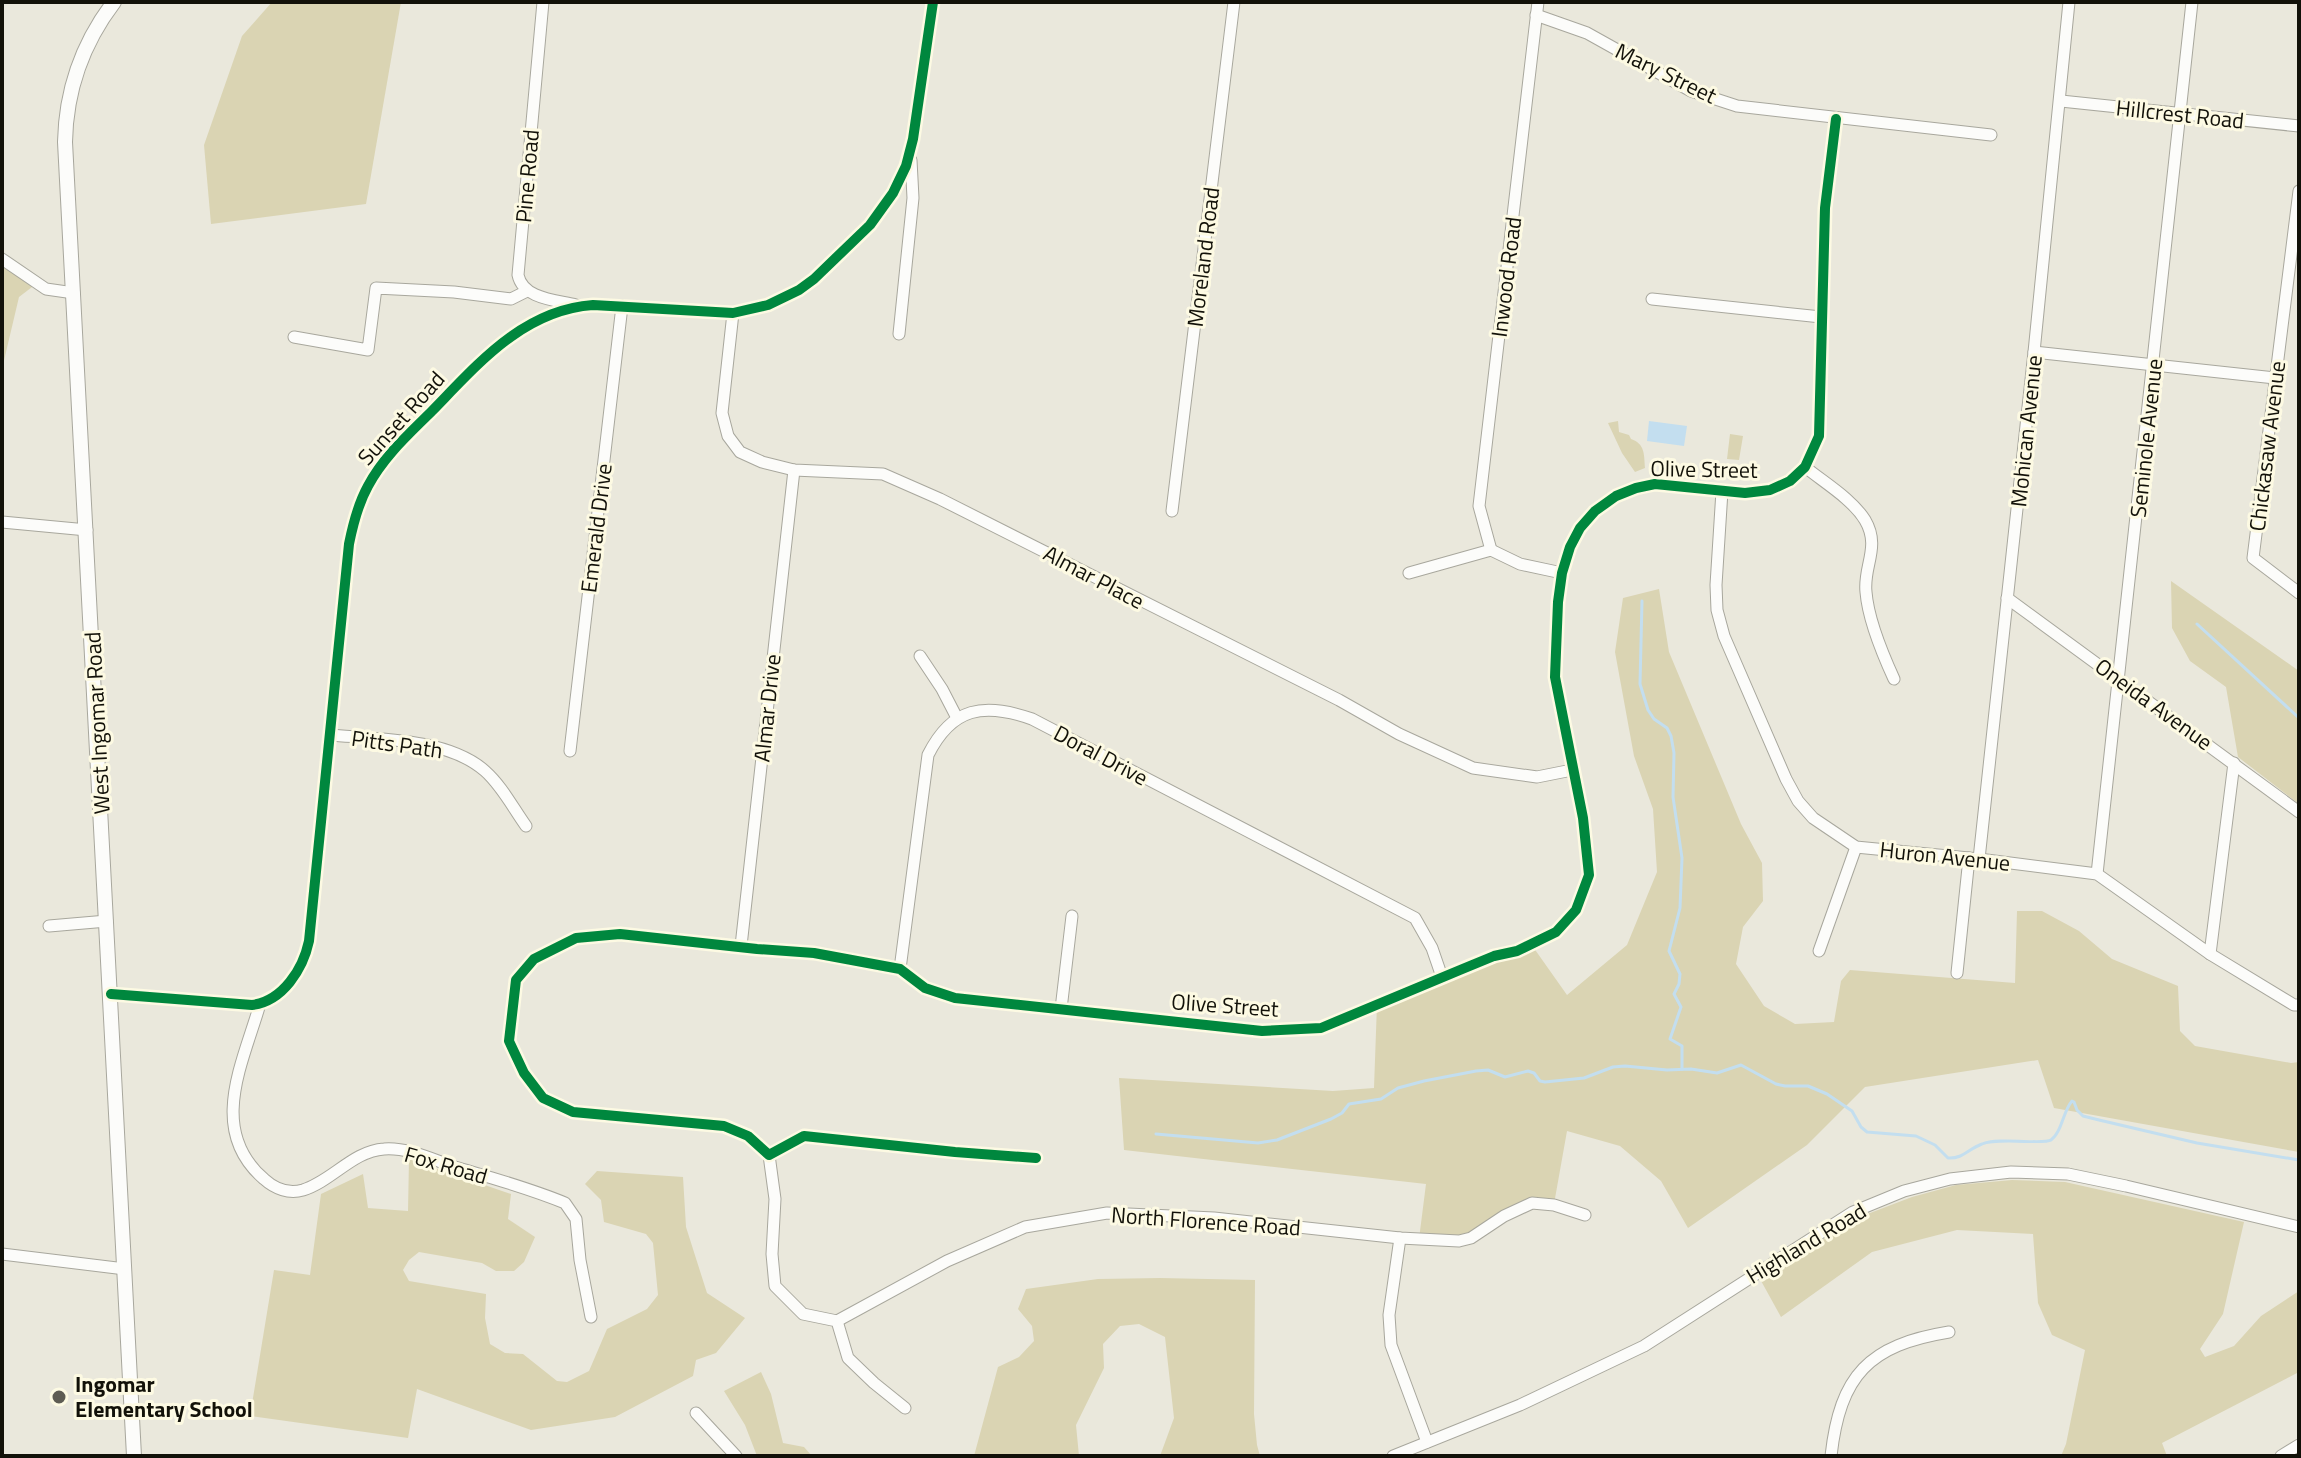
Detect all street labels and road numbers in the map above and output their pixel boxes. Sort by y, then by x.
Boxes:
street label: Mary Street [1609,34,1723,112]
street label: Hillcrest Road [2114,90,2246,138]
street label: Pine Road [506,128,548,224]
street label: Moreland Road [1178,185,1228,329]
street label: Inwood Road [1482,215,1530,339]
street label: Mohican Avenue [2001,353,2051,509]
street label: Seminole Avenue [2121,357,2171,519]
street label: Chickasaw Avenue [2240,359,2294,533]
street label: Sunset Road [349,363,453,473]
street label: Olive Street [1650,451,1758,487]
street label: Emerald Drive [571,461,621,595]
street label: Almar Place [1038,536,1150,618]
street label: West Ingomar Road [75,631,119,815]
street label: Oneida Avenue [2088,650,2220,758]
street label: Almar Drive [744,652,790,764]
street label: Doral Drive [1048,716,1154,794]
street label: Pitts Path [349,721,445,767]
street label: Huron Avenue [1878,832,2012,880]
street label: Olive Street [1170,984,1280,1026]
street label: Fox Road [400,1137,492,1193]
street label: Highland Road [1739,1194,1873,1292]
street label: North Florence Road [1110,1197,1302,1245]

